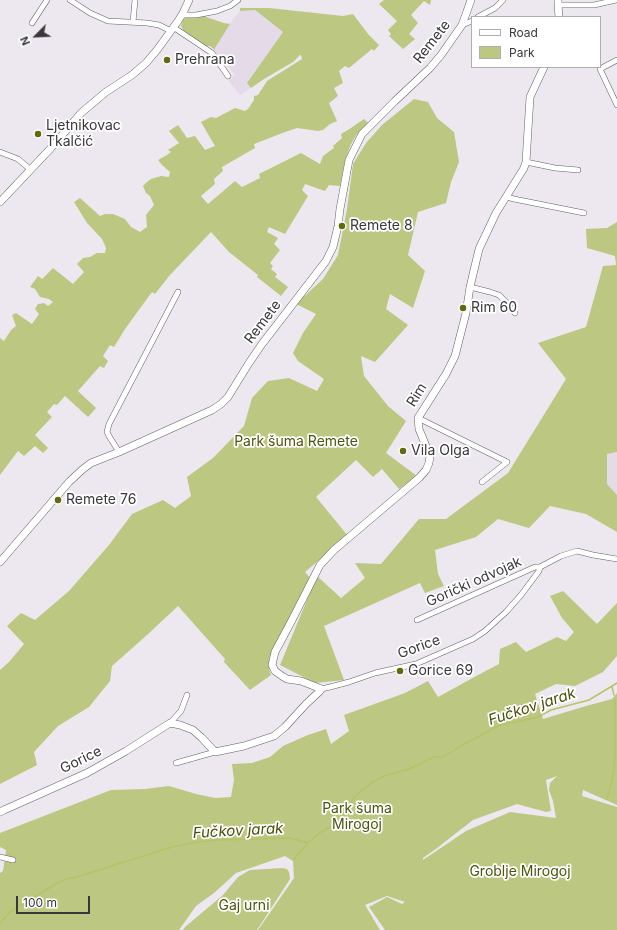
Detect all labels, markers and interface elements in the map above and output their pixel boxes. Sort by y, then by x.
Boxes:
north arrow [16,16,56,56]
legend [471,16,601,68]
street label: Remete [410,17,454,67]
text: Road [509,25,538,40]
text: N [17,34,33,48]
text: Park [509,45,535,60]
place label: Prehrana [175,52,235,68]
marker: Prehrana [162,55,172,65]
place label: Ljetnikovac Tkalčić [46,118,121,150]
marker: Ljetnikovac Tkalčić [33,129,43,139]
place label: Remete 8 [350,218,413,234]
marker: Remete 8 [337,221,347,231]
street label: Remete [241,297,285,347]
place label: Rim 60 [471,300,517,316]
marker: Rim 60 [458,303,468,313]
street label: Rim [403,380,431,410]
park label: Park šuma Remete [234,434,358,450]
place label: Vila Olga [411,443,470,459]
marker: Vila Olga [398,446,408,456]
place label: Remete 76 [66,492,136,508]
marker: Remete 76 [53,495,63,505]
street label: Gorički odvojak [424,553,524,611]
street label: Gorice [396,632,442,662]
place label: Gorice 69 [408,663,473,679]
marker: Gorice 69 [395,666,405,676]
water label: Fučkov jarak [486,684,578,730]
street label: Gorice [58,743,104,777]
park label: Park šuma Mirogoj [322,801,392,834]
water label: Fučkov jarak [192,820,284,842]
park label: Groblje Mirogoj [469,864,571,880]
scale bar [18,888,92,914]
text: 100 m [23,895,57,910]
park label: Gaj urni [218,898,270,914]

